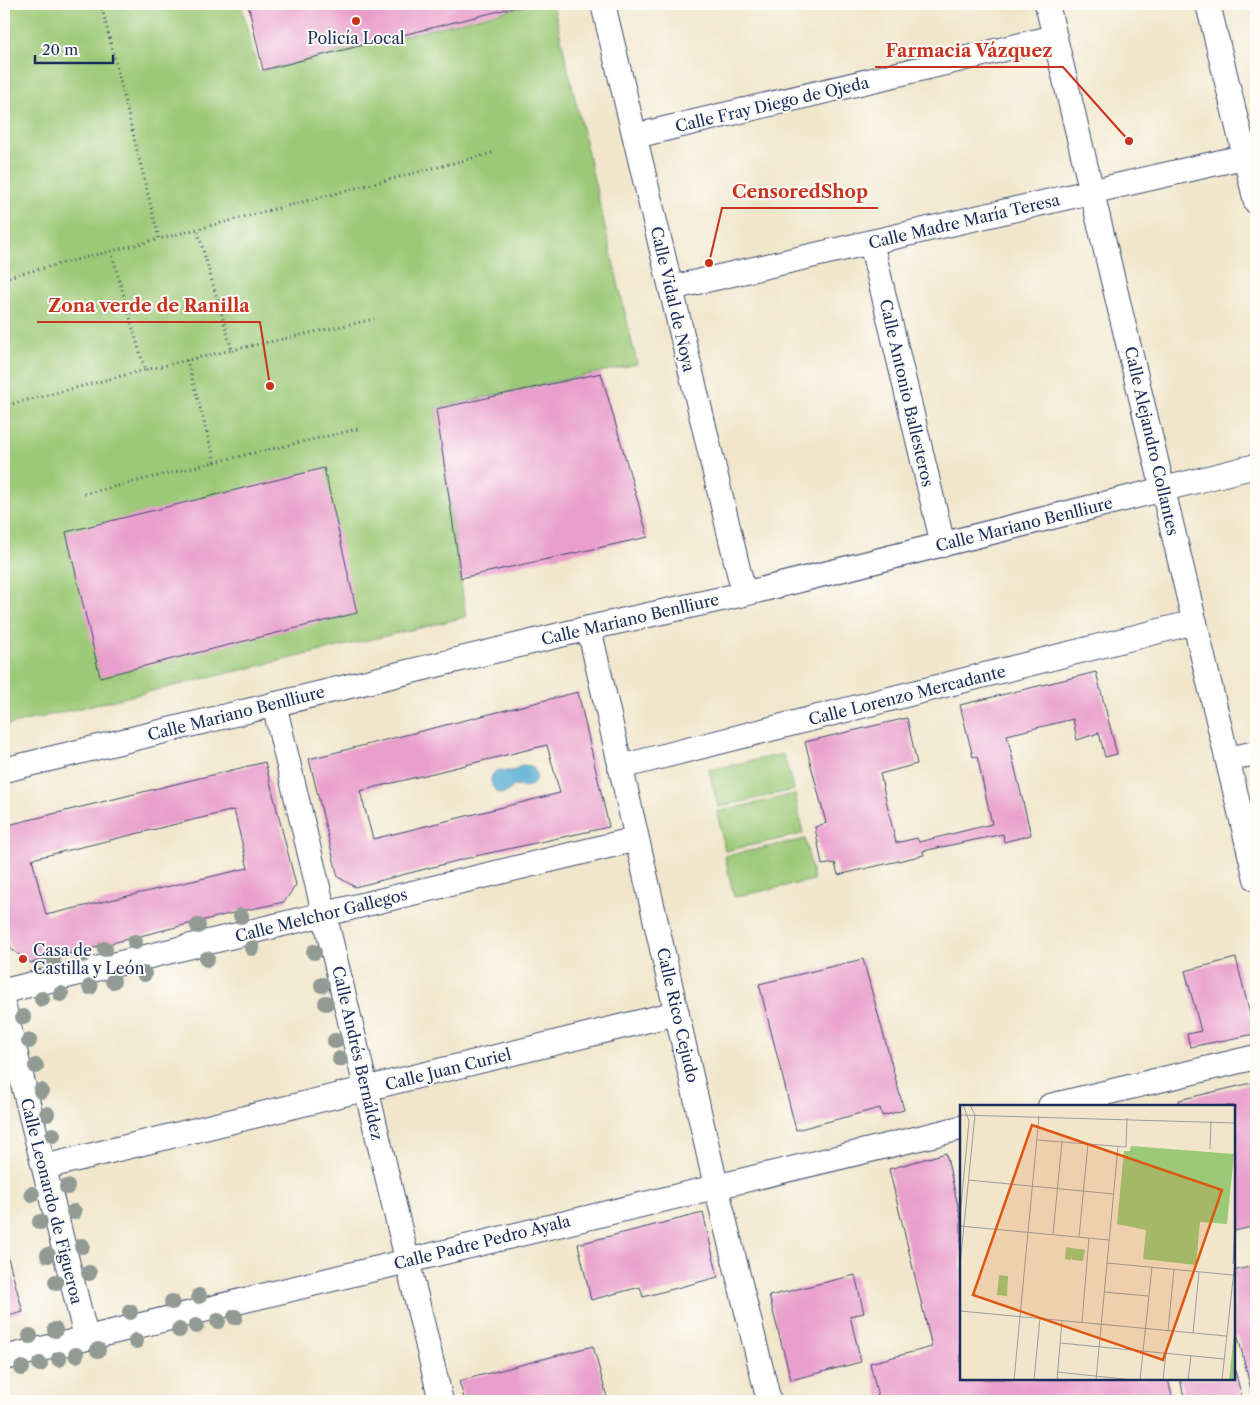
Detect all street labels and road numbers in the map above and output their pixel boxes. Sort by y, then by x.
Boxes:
street label: Calle Fray Diego de Ojeda [673,72,871,136]
street label: Calle Madre María Teresa [866,189,1062,253]
street label: Calle Vidal de Noya [647,224,700,374]
street label: Calle Antonio Ballesteros [876,297,938,489]
street label: Calle Alejandro Collantes [1120,344,1184,538]
street label: Calle Mariano Benlliure [933,492,1115,556]
street label: Calle Mariano Benlliure [539,589,721,649]
street label: Calle Lorenzo Mercadante [806,661,1008,729]
street label: Calle Mariano Benlliure [145,681,327,745]
street label: Calle Melchor Gallegos [233,884,409,946]
street label: Calle Rico Cejudo [653,946,703,1085]
street label: Calle Andrés Bernáldez [328,964,388,1142]
street label: Calle Juan Curiel [383,1044,513,1094]
street label: Calle Leonardo de Figueroa [17,1096,87,1307]
street label: Calle Padre Pedro Ayala [392,1210,573,1274]

